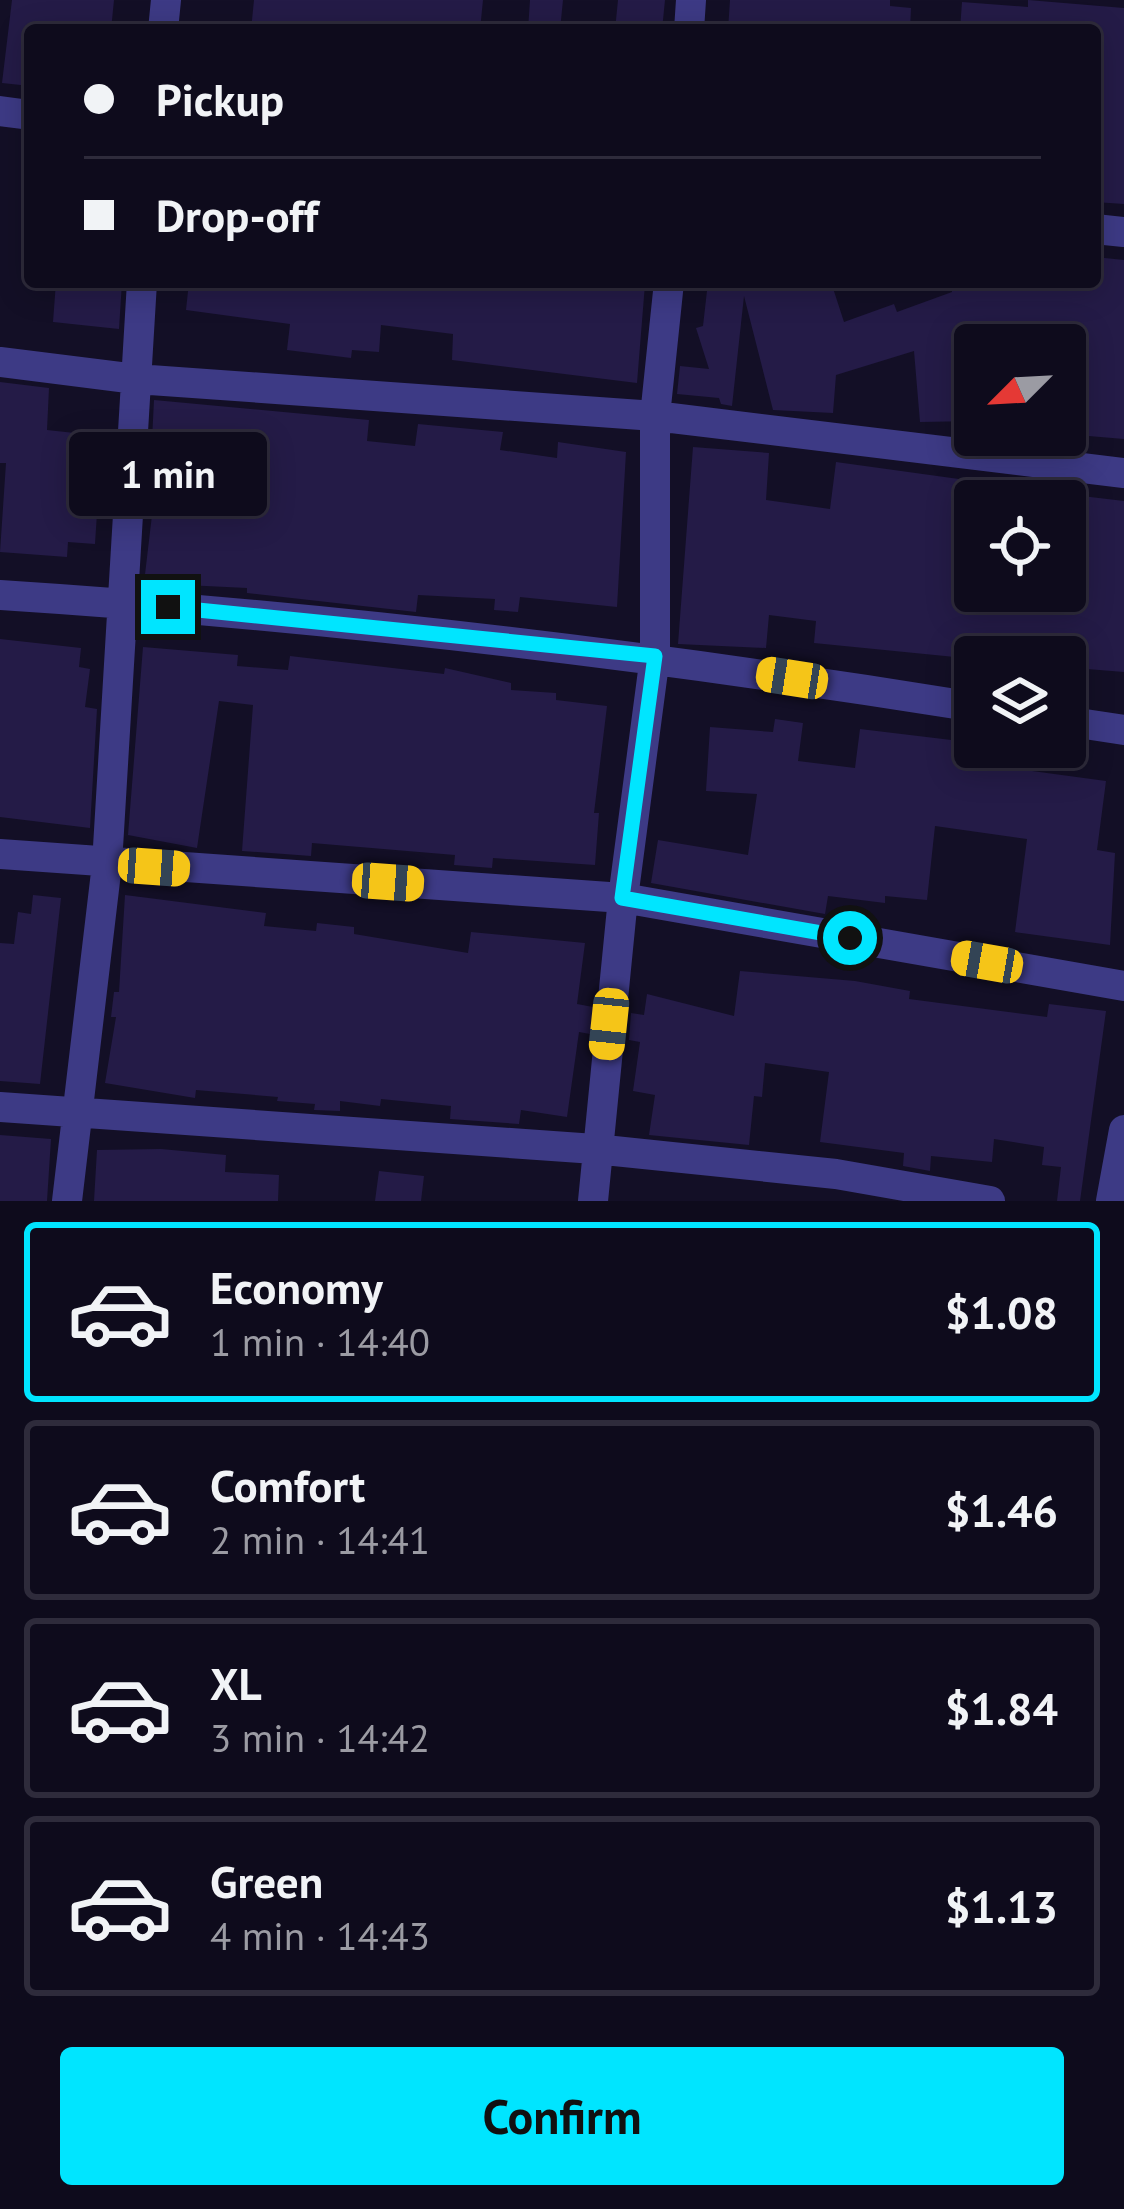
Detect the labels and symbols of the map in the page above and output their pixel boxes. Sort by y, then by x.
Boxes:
north arrow [954,324,1086,456]
callout: 1 min [69,433,267,517]
route end [141,580,195,634]
car [754,655,830,701]
car [117,847,191,887]
car [351,862,425,902]
route start [823,911,877,965]
car [948,938,1026,986]
car [587,986,631,1062]

